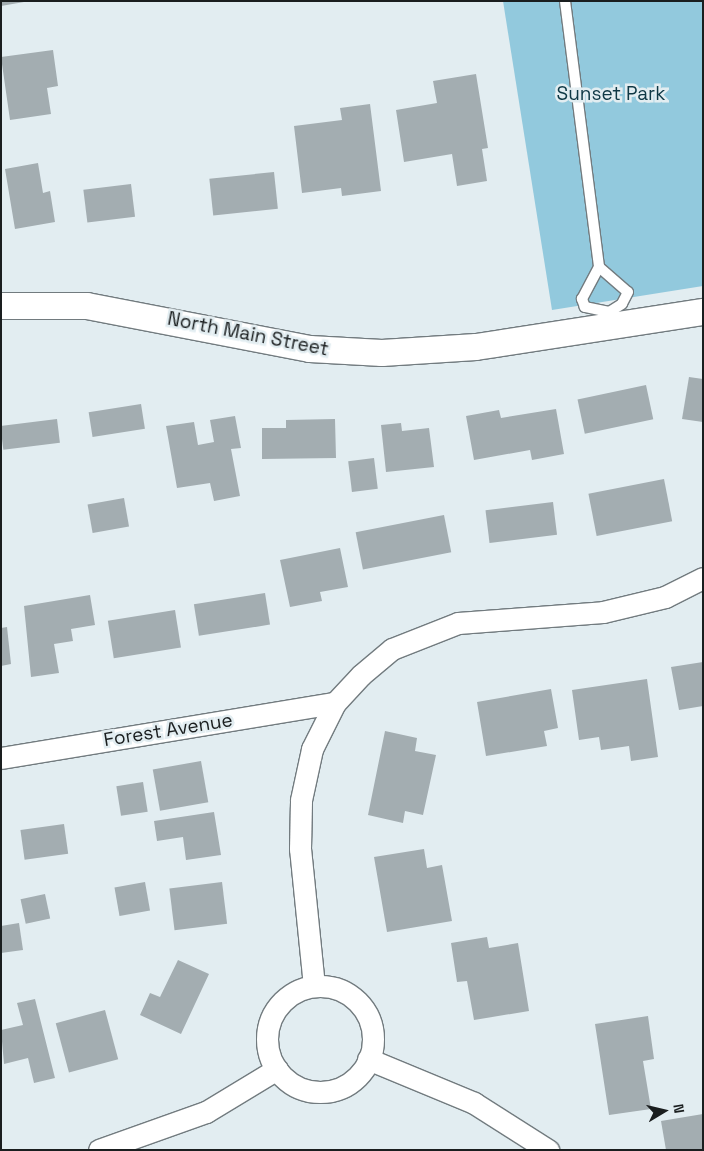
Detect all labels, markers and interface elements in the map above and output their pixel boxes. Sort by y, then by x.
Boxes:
park label: Sunset Park [557,83,665,105]
street label: North Main Street [166,307,330,361]
street label: Forest Avenue [102,709,234,751]
north arrow [639,1086,689,1136]
text: N [669,1103,688,1115]

